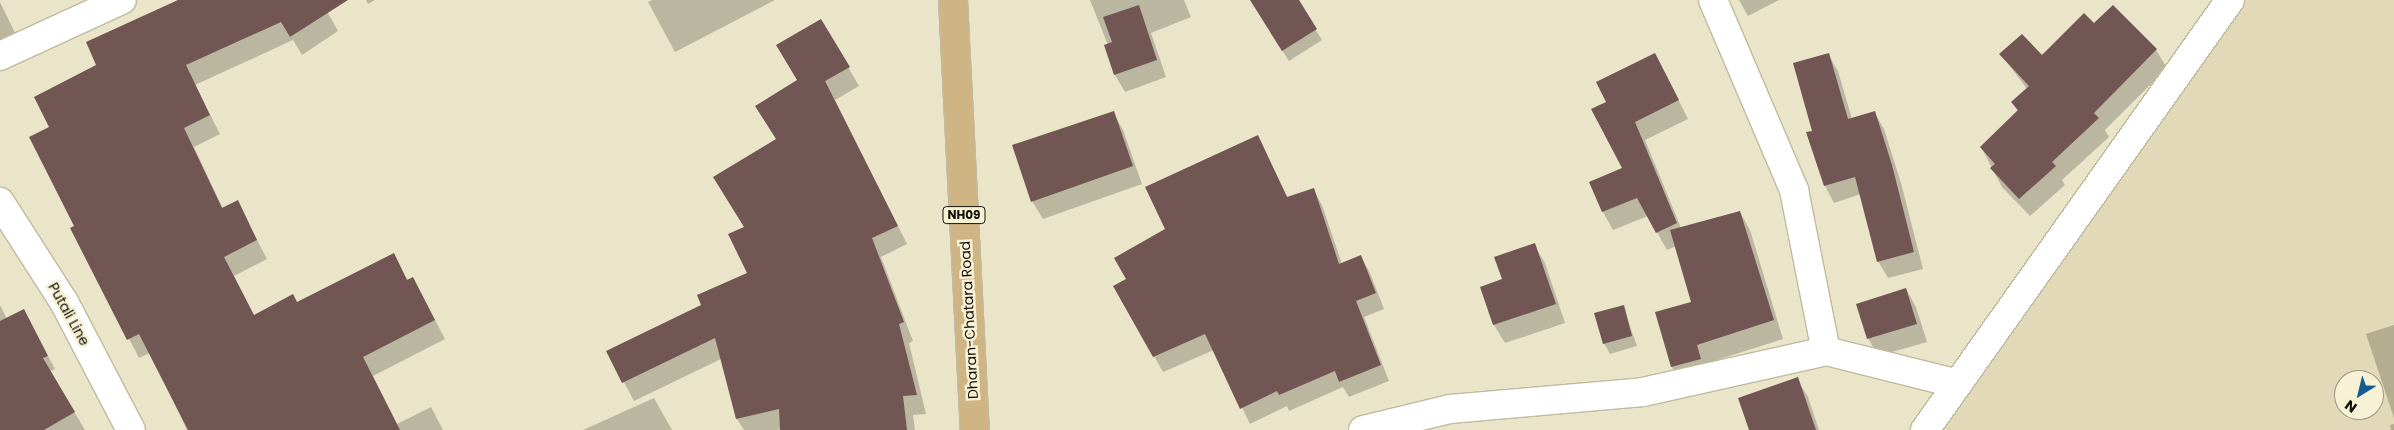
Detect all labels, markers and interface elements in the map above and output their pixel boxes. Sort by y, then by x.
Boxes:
road number: NH09 [942,206,986,224]
street label: Dharan-Chatara Road [956,241,982,399]
street label: Putali Line [45,280,93,348]
north arrow [2334,370,2384,420]
text: N [2341,395,2361,418]

